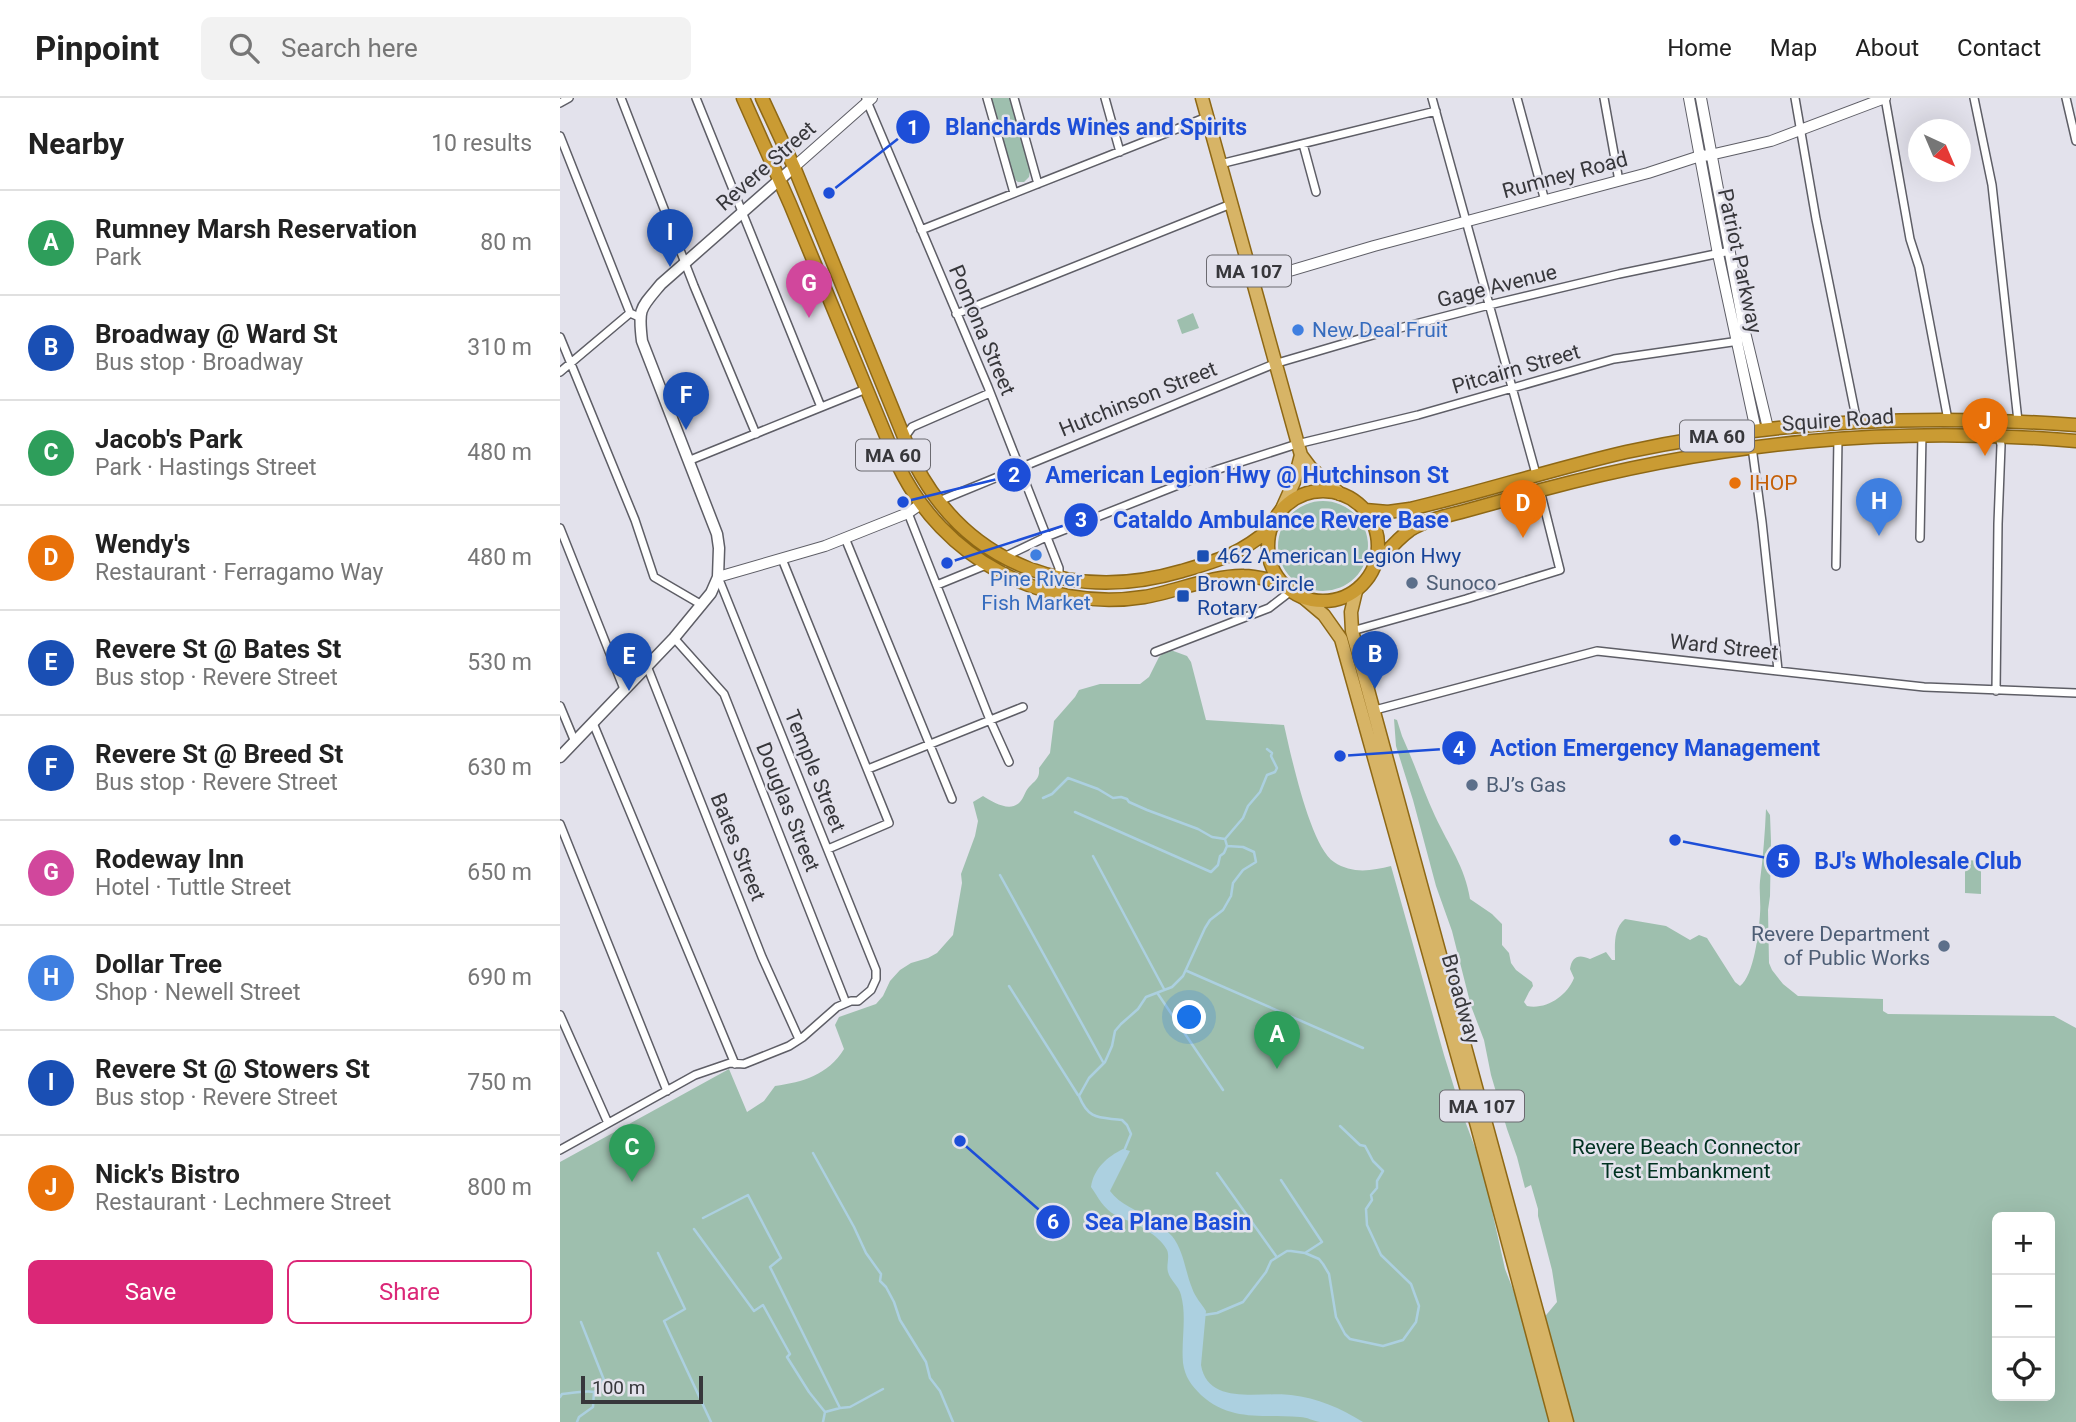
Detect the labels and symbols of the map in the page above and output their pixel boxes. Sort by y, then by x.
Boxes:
callout: Blanchards Wines and Spirits [895,105,1261,149]
text: Blanchards Wines and Spirits [945,114,1247,141]
street label: Revere Street [711,116,821,216]
text: 1 [907,116,919,140]
north arrow [1908,119,1971,182]
street label: Rumney Road [1500,147,1630,203]
street label: Patriot Parkway [1713,187,1767,335]
pin: I [647,209,693,267]
road number: MA 107 [1207,256,1291,286]
pin: G [786,260,832,318]
street label: Gage Avenue [1435,260,1559,312]
street label: Pomona Street [944,261,1020,399]
place label: New Deal Fruit [1312,318,1448,342]
marker: New Deal Fruit [1290,322,1306,338]
street label: Pitcairn Street [1449,339,1583,399]
street label: Hutchinson Street [1056,356,1220,442]
pin: F [663,372,709,430]
pin: J [1962,398,2008,456]
street label: Squire Road [1781,404,1895,436]
road number: MA 60 [1680,420,1754,452]
road number: MA 60 [856,440,930,470]
callout: American Legion Hwy @ Hutchinson St [997,453,1463,497]
text: American Legion Hwy @ Hutchinson St [1045,462,1449,489]
text: 2 [1008,463,1020,487]
place label: IHOP [1749,471,1797,495]
marker: IHOP [1727,475,1743,491]
pin: H [1856,478,1902,536]
pin: D [1500,480,1546,538]
callout: Cataldo Ambulance Revere Base [1064,498,1463,542]
text: Cataldo Ambulance Revere Base [1113,507,1449,534]
text: 3 [1075,508,1087,532]
place label: 462 American Legion Hwy [1217,544,1461,568]
marker: Pine River Fish Market [1028,547,1044,563]
marker: 462 American Legion Hwy [1195,548,1211,564]
place label: Pine River Fish Market [981,567,1091,615]
place label: Sunoco [1426,571,1497,595]
place label: Brown Circle Rotary [1197,572,1315,620]
marker: Sunoco [1404,575,1420,591]
marker: Brown Circle Rotary [1175,588,1191,604]
street label: Ward Street [1668,629,1780,665]
pin: B [1352,631,1398,689]
pin: E [606,633,652,691]
street label: Temple Street [780,706,850,836]
callout: Action Emergency Management [1441,726,1835,770]
text: Action Emergency Management [1490,735,1820,762]
text: 4 [1453,737,1465,761]
street label: Douglas Street [751,739,825,875]
place label: BJ’s Gas [1486,773,1566,797]
marker: BJ’s Gas [1464,777,1480,793]
street label: Bates Street [706,790,771,904]
callout: BJ's Wholesale Club [1766,839,2036,883]
text: BJ's Wholesale Club [1814,848,2022,875]
text: 5 [1777,849,1789,873]
place label: Revere Department of Public Works [1751,922,1930,970]
marker: Revere Department of Public Works [1936,938,1952,954]
street label: Broadway [1437,951,1485,1047]
your location [1172,1000,1206,1034]
pin: A [1254,1011,1300,1069]
road number: MA 107 [1440,1090,1524,1122]
pin: C [609,1124,655,1182]
park label: Revere Beach Connector Test Embankment [1572,1135,1800,1183]
callout: Sea Plane Basin [1036,1200,1265,1244]
text: Sea Plane Basin [1085,1209,1251,1236]
text: 6 [1047,1210,1059,1234]
scale bar [581,1373,704,1405]

